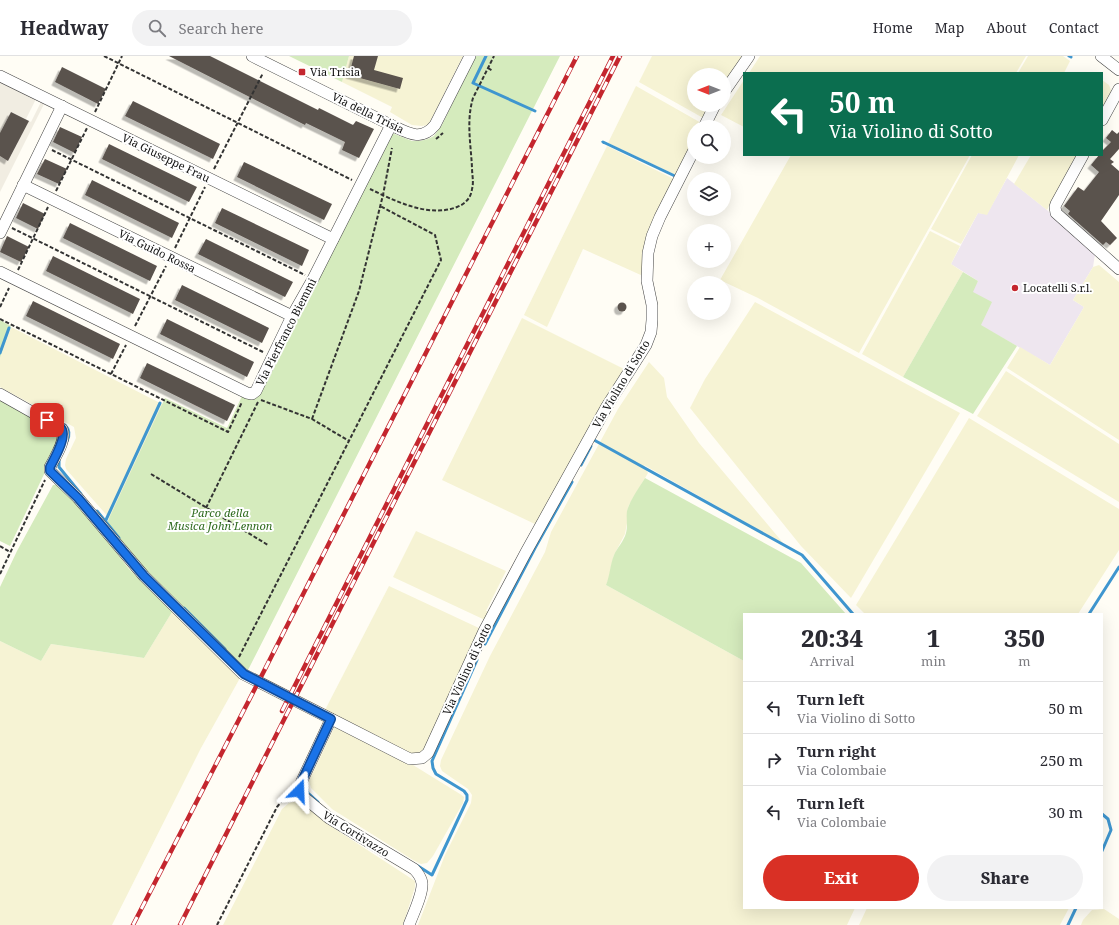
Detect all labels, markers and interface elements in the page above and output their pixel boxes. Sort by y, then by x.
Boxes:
search box [132,10,412,46]
text: Headway [20,15,108,41]
icon: search [146,17,168,39]
text: Search here [178,18,264,38]
text: Home [873,18,913,37]
text: Map [935,18,964,37]
text: About [986,18,1027,37]
text: Contact [1049,18,1099,37]
place label: Via Trisia [310,64,360,79]
marker: Via Trisia [297,67,307,77]
north arrow [687,68,731,112]
map controls [687,68,731,320]
text: 50 m [829,83,896,121]
icon: left [763,88,815,140]
street label: Via della Trisia [330,89,407,137]
text: Via Violino di Sotto [829,119,993,143]
button: search [687,120,731,164]
street label: Via Giuseppe Frau [120,130,213,185]
button: layers [687,172,731,216]
button: + [687,224,731,268]
street label: Via Guido Rossa [116,225,198,276]
street label: Via Pierfranco Biemmi [252,275,319,388]
button: − [687,276,731,320]
place label: Locatelli S.r.l. [1023,280,1092,295]
marker: Locatelli S.r.l. [1010,283,1020,293]
street label: Via Violino di Sotto [588,337,653,430]
pin [30,403,64,437]
icon: arrive [36,409,58,431]
park label: Parco della Musica John Lennon [167,505,273,533]
street label: Via Violino di Sotto [439,620,494,717]
text: 20:34 [801,621,863,654]
text: 1 [927,621,940,654]
text: 350 [1004,621,1045,654]
text: Arrival [810,652,854,670]
text: min [921,652,946,670]
text: m [1018,652,1031,670]
text: Turn left [797,689,865,709]
icon: left [763,697,785,719]
text: 50 m [1048,698,1083,718]
text: Via Violino di Sotto [797,709,915,727]
text: Turn right [797,741,876,761]
icon: right [763,749,785,771]
text: 250 m [1040,750,1083,770]
text: Via Colombaie [797,761,886,779]
position arrow [278,770,320,812]
text: Turn left [797,793,865,813]
icon: left [763,801,785,823]
text: 30 m [1048,802,1083,822]
street label: Via Cortivazzo [320,807,392,860]
text: Via Colombaie [797,813,886,831]
button: Exit [763,855,919,901]
button: Share [927,855,1083,901]

